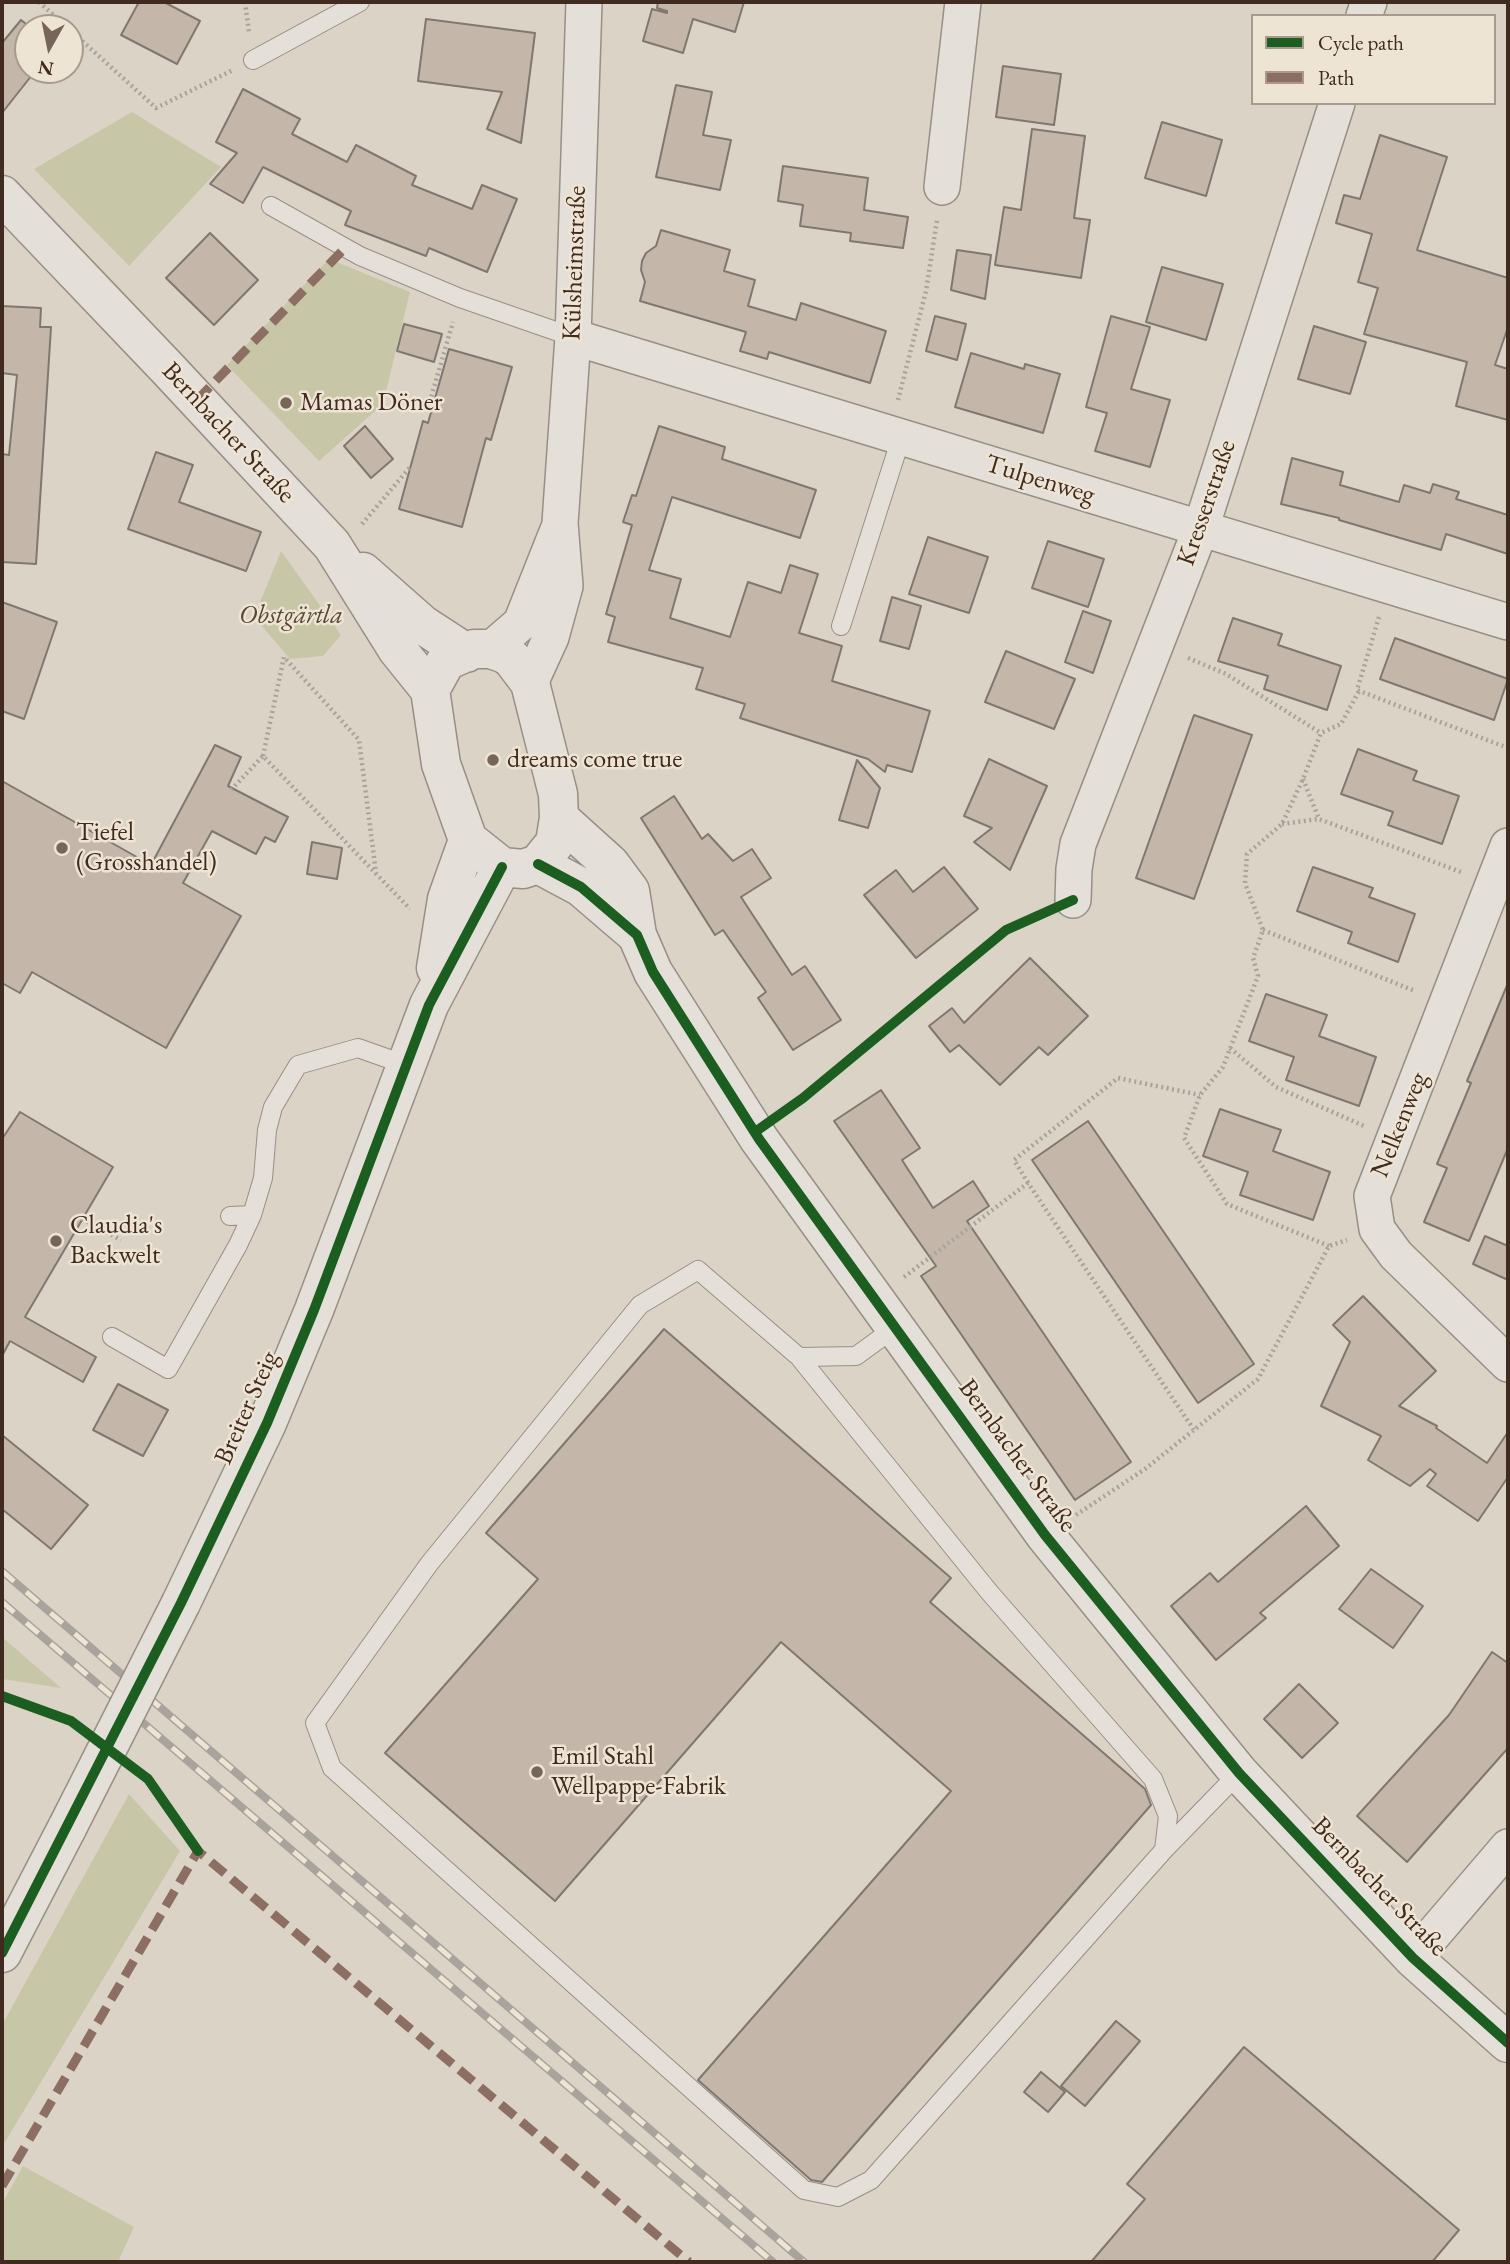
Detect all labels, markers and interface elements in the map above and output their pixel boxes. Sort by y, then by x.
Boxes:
north arrow [14,14,84,84]
legend [1251,14,1496,105]
text: Cycle path [1318,29,1404,56]
text: N [36,55,55,82]
text: Path [1318,64,1354,91]
street label: Külsheimstraße [557,185,593,341]
street label: Bernbacher Straße [155,356,301,510]
place label: Mamas Döner [300,387,443,419]
marker: Mamas Döner [278,395,294,411]
street label: Kresserstraße [1171,436,1243,570]
street label: Tulpenweg [982,449,1098,511]
park label: Obstgärtla [239,600,343,632]
place label: dreams come true [507,744,682,776]
marker: dreams come true [485,752,501,768]
place label: Tiefel (Grosshandel) [76,817,217,878]
marker: Tiefel (Grosshandel) [54,840,70,856]
street label: Nelkenweg [1365,1068,1435,1182]
place label: Claudia's Backwelt [70,1210,162,1272]
marker: Claudia's Backwelt [48,1233,64,1249]
street label: Breiter Steig [208,1347,286,1469]
street label: Bernbacher Straße [951,1373,1083,1539]
place label: Emil Stahl Wellpappe-Fabrik [551,1741,726,1802]
marker: Emil Stahl Wellpappe-Fabrik [529,1764,545,1780]
street label: Bernbacher Straße [1305,1811,1453,1963]

